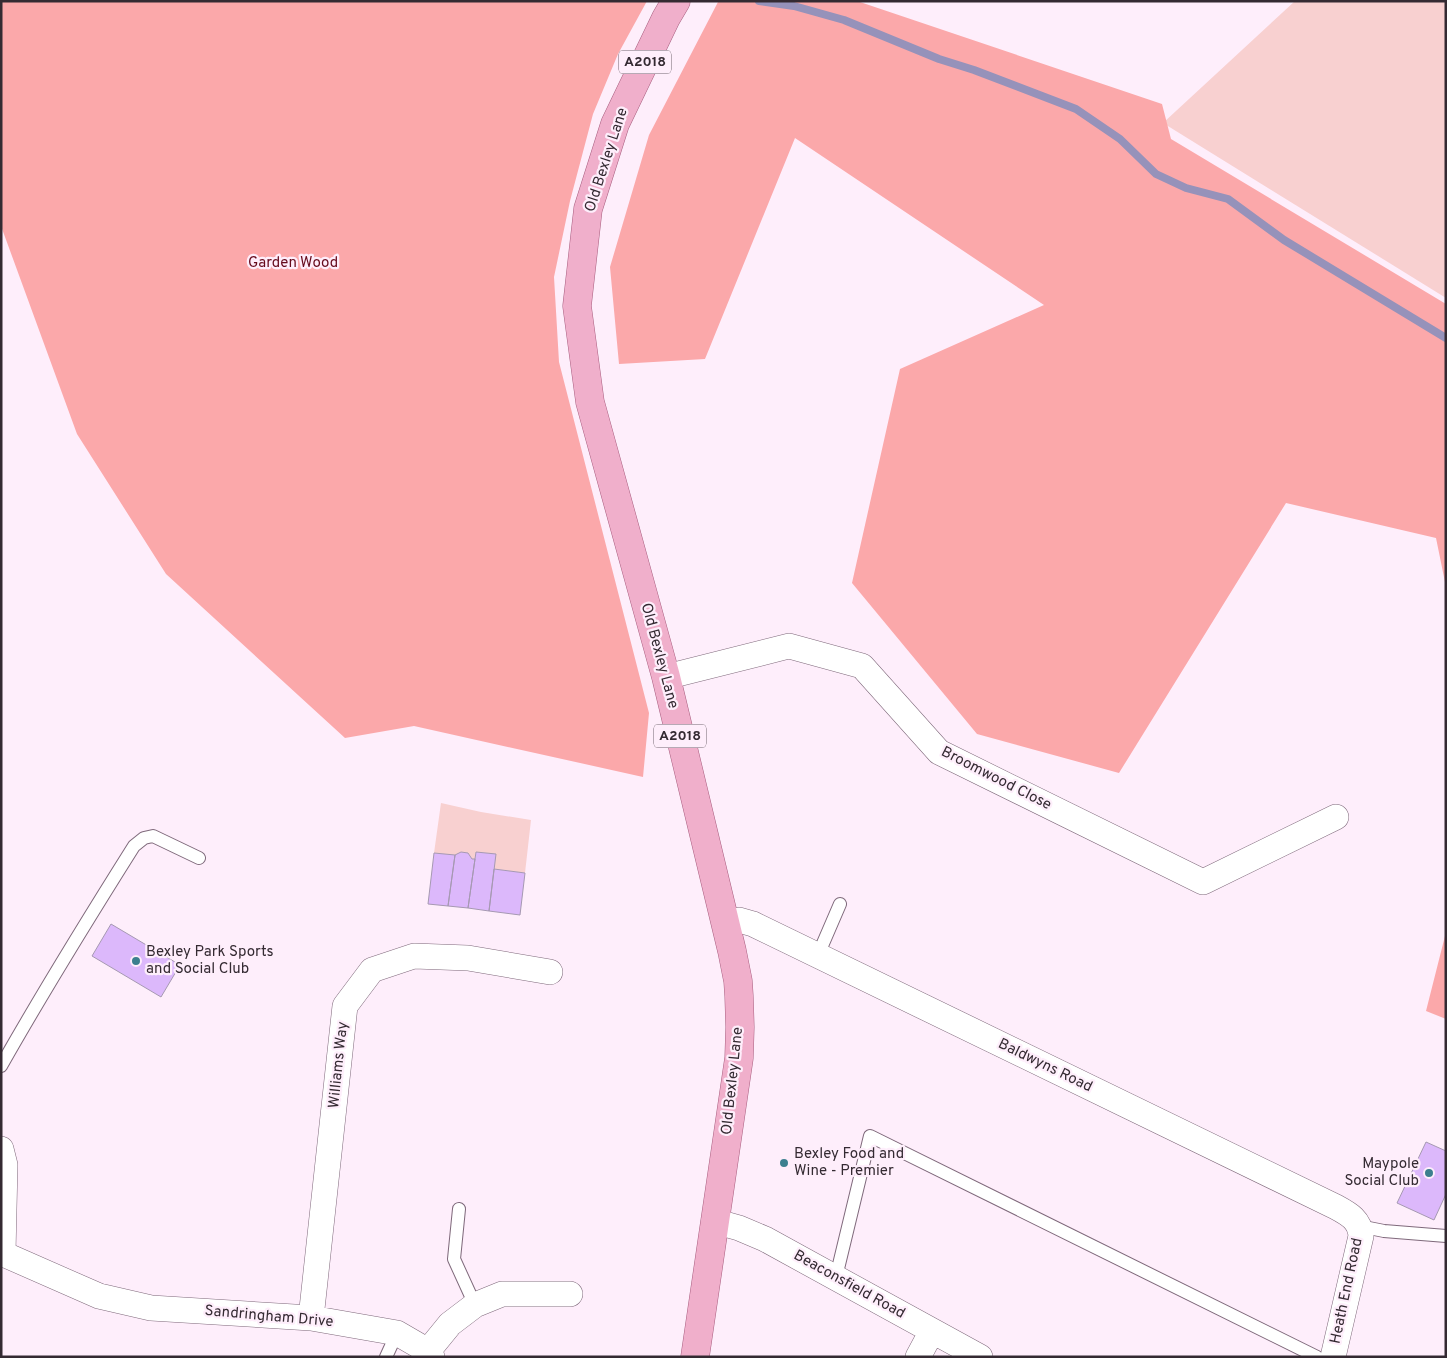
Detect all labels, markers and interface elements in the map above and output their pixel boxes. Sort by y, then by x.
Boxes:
road number: A2018 [619,51,671,74]
street label: Old Bexley Lane [581,105,633,215]
park label: Garden Wood [248,254,338,273]
street label: Old Bexley Lane [636,601,682,711]
road number: A2018 [654,724,706,748]
street label: Broomwood Close [938,743,1054,815]
place label: Bexley Park Sports and Social Club [146,943,274,979]
marker: Bexley Park Sports and Social Club [130,955,142,967]
street label: Williams Way [325,1021,353,1109]
street label: Old Bexley Lane [718,1026,748,1136]
street label: Baldwyns Road [995,1035,1095,1097]
place label: Bexley Food and Wine - Premier [794,1145,904,1181]
place label: Maypole Social Club [1345,1155,1419,1191]
marker: Bexley Food and Wine - Premier [778,1157,790,1169]
marker: Maypole Social Club [1423,1167,1435,1179]
street label: Heath End Road [1327,1236,1367,1346]
street label: Beaconsfield Road [790,1246,908,1324]
street label: Sandringham Drive [204,1302,334,1332]

